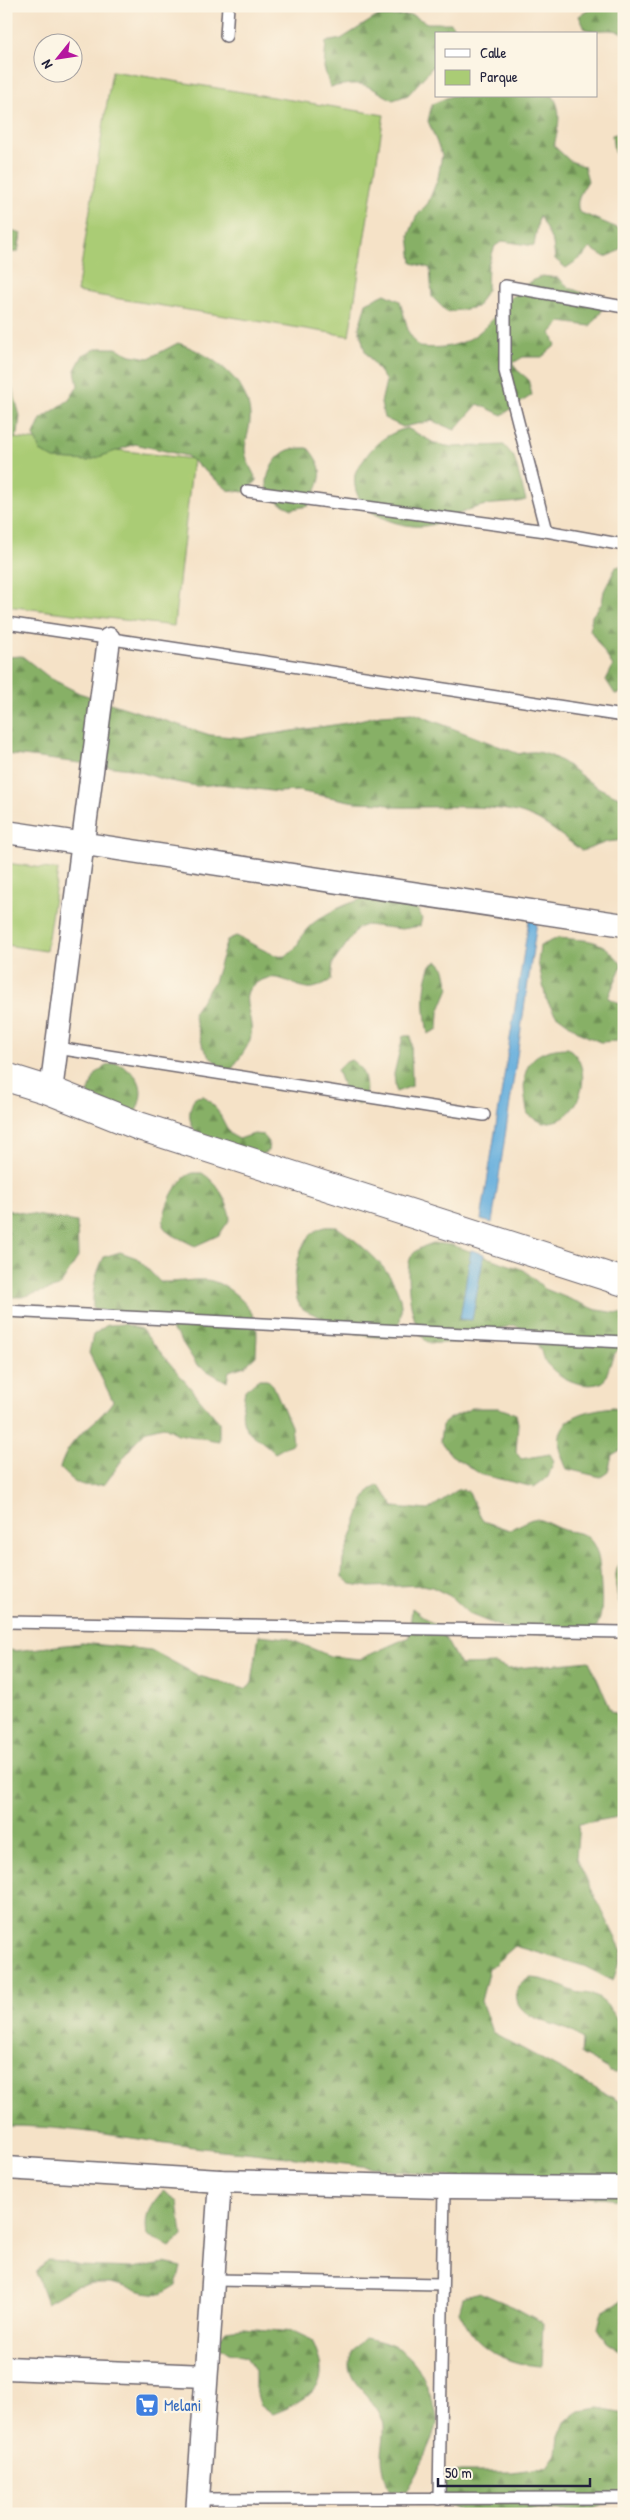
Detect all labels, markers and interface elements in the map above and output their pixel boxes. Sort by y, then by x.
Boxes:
north arrow [32,32,82,82]
legend [435,32,598,98]
text: Calle [480,42,507,63]
text: N [36,56,56,73]
text: Parque [480,66,518,87]
supermarket icon: Melani [134,2392,160,2418]
place label: Melani [164,2394,201,2416]
scale bar [438,2455,590,2487]
text: 50 m [445,2462,472,2483]

